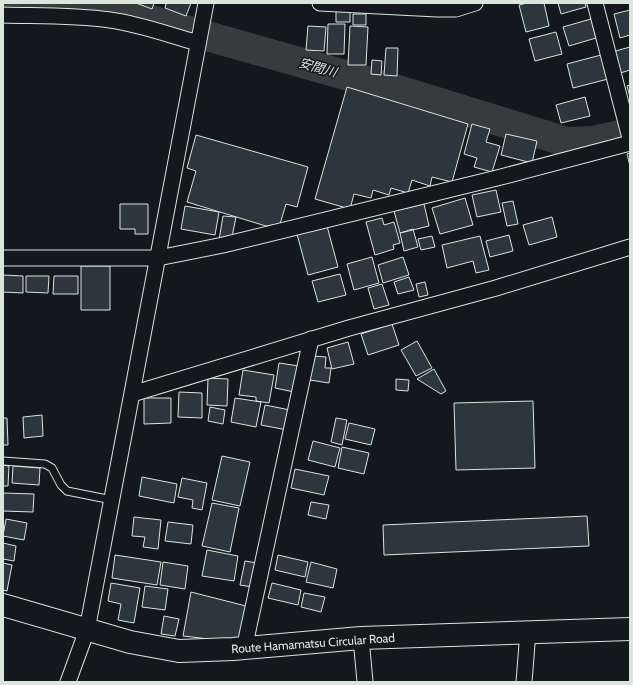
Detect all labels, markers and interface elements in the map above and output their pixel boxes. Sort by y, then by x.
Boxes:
water label: 安間川 [297,54,341,81]
street label: Route Hamamatsu Circular Road [231,630,395,656]

